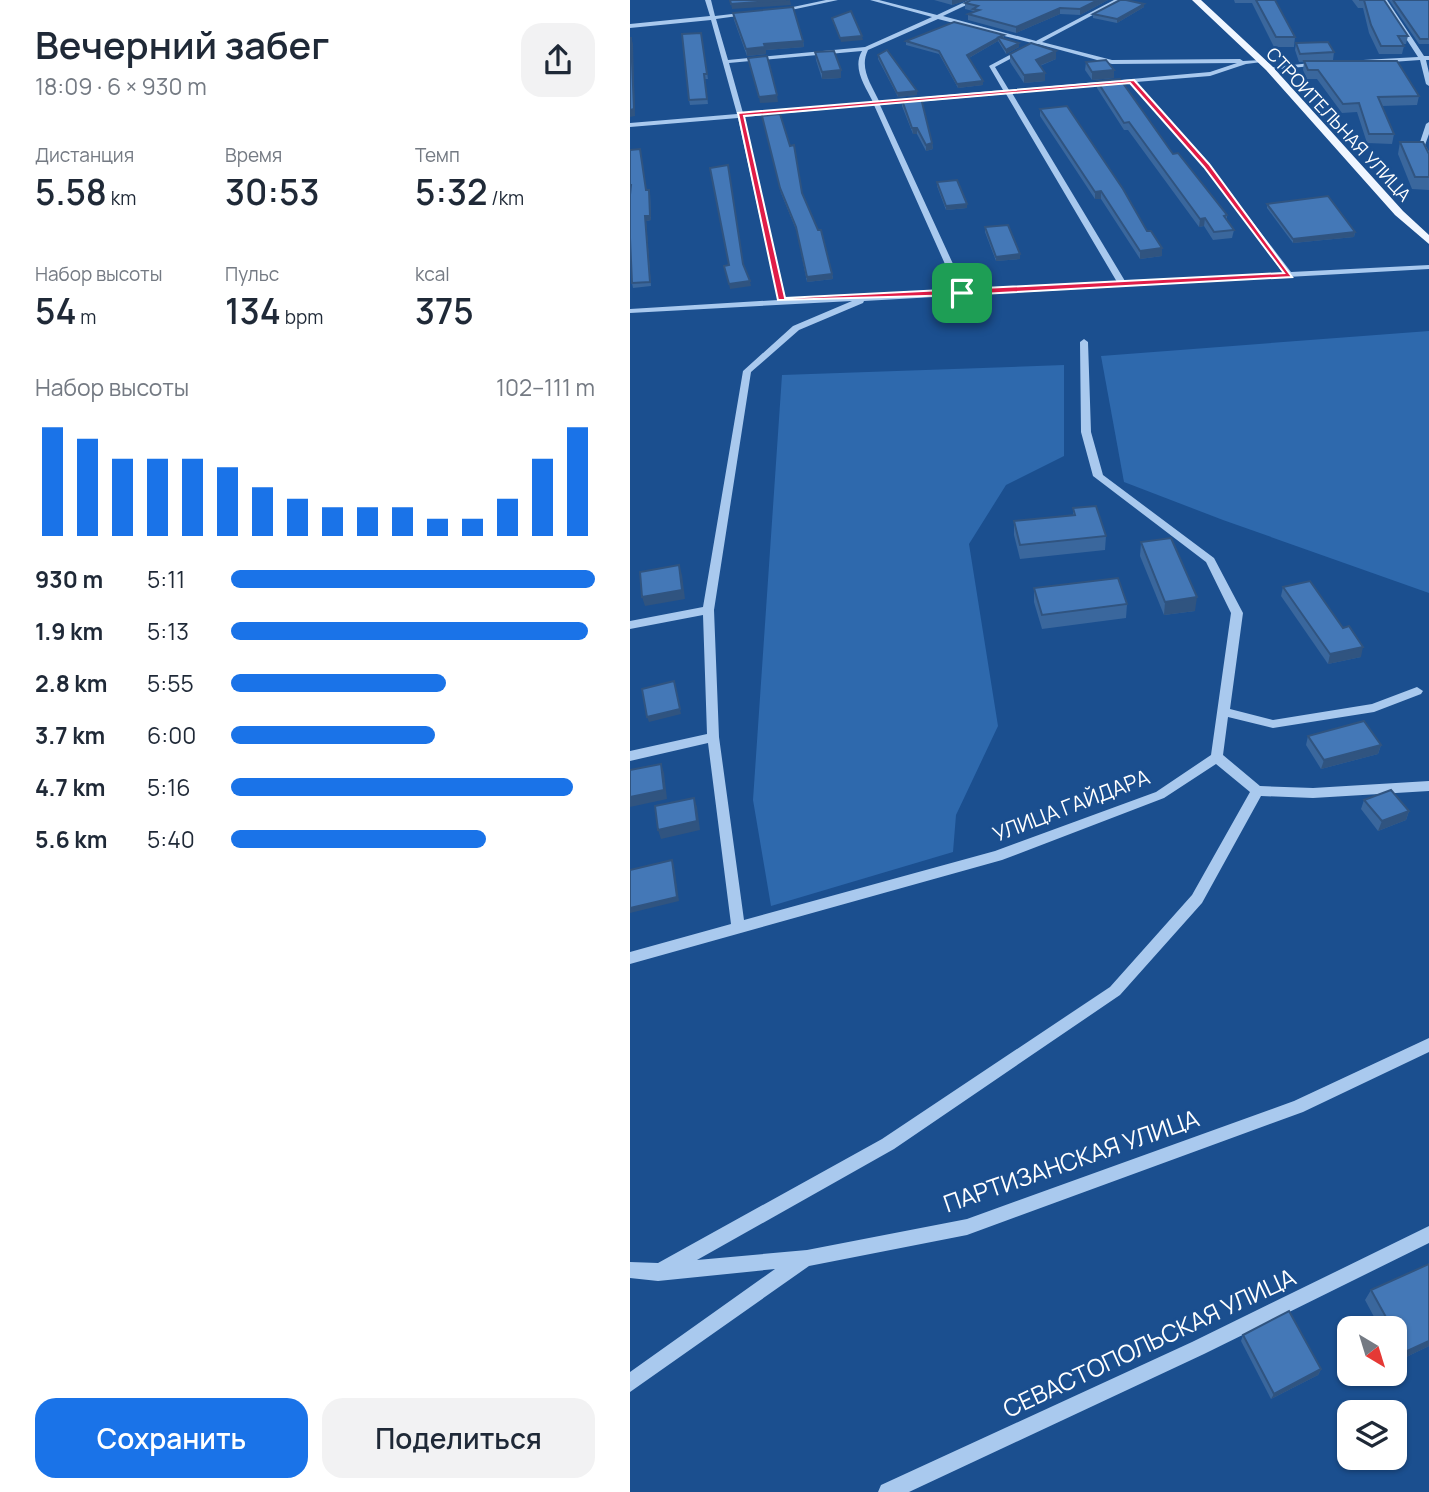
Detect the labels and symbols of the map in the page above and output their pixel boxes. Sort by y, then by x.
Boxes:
street label: СТРОИТЕЛЬНАЯ УЛИЦА [1261,42,1417,207]
pin [932,263,992,323]
street label: УЛИЦА ГАЙДАРА [989,762,1153,848]
street label: ПАРТИЗАНСКАЯ УЛИЦА [939,1101,1203,1219]
street label: СЕВАСТОПОЛЬСКАЯ УЛИЦА [997,1260,1301,1424]
north arrow [1337,1316,1407,1386]

